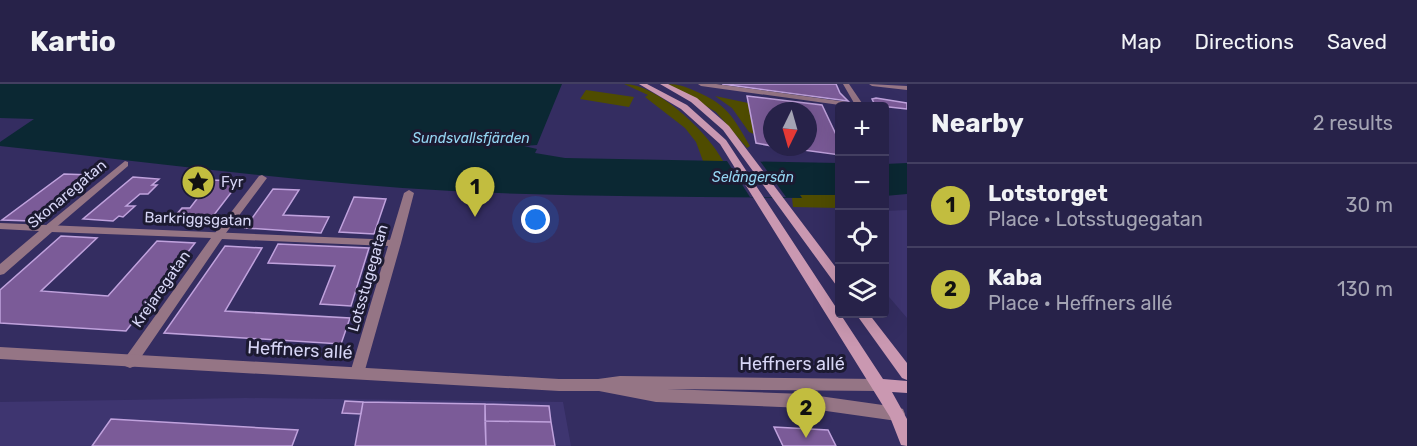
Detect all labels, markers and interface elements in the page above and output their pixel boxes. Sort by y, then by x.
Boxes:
text: Kartio [30,25,116,58]
text: Map [1121,29,1162,54]
text: Directions [1195,29,1294,54]
text: Saved [1327,29,1387,54]
north arrow [763,102,817,156]
map controls [835,102,889,318]
button: + [835,102,889,156]
text: Nearby [931,108,1024,139]
text: 2 results [1313,111,1393,135]
water label: Sundsvallsfjärden [412,130,530,147]
street label: Skonaregatan [24,156,110,232]
button: − [835,156,889,210]
place icon: Fyr [180,164,216,200]
pin: 1 [456,168,494,217]
water label: Selångersån [712,169,794,186]
place label: Fyr [221,173,244,191]
text: Lotstorget [988,180,1108,207]
text: 1 [946,193,955,217]
text: 30 m [1346,193,1393,217]
your location [521,205,550,234]
text: Place · Lotsstugegatan [988,207,1203,231]
street label: Barkriggsgatan [144,208,252,230]
button: locate [835,210,889,264]
street label: Lotsstugegatan [344,222,392,334]
street label: Krejaregatan [128,247,194,331]
button: layers [835,264,889,318]
text: Kaba [988,264,1042,291]
text: 2 [944,277,957,301]
text: 130 m [1337,277,1393,301]
text: Place · Heffners allé [988,291,1173,315]
street label: Heffners allé [247,336,353,364]
street label: Heffners allé [739,353,845,375]
pin: 2 [786,388,826,438]

